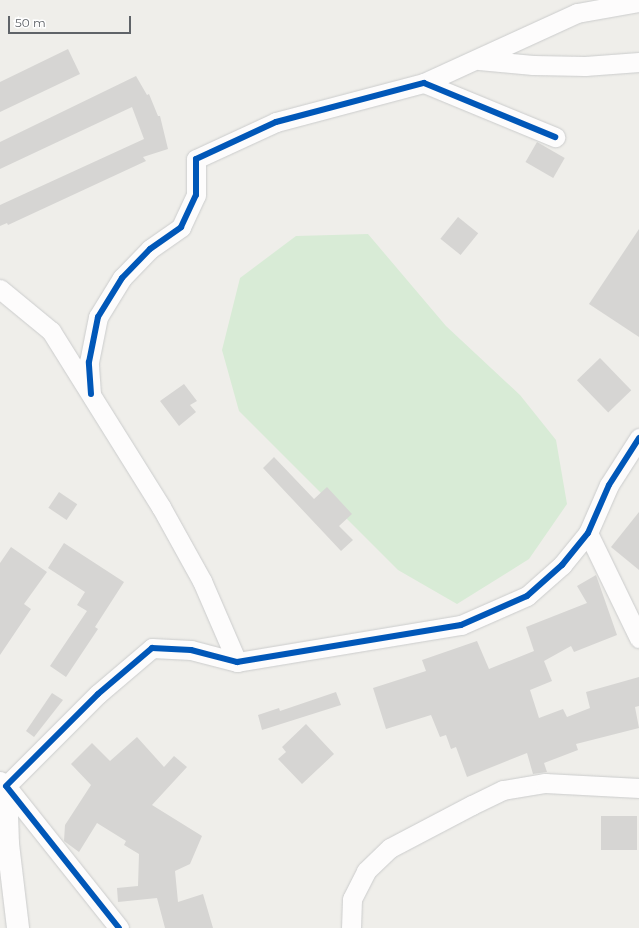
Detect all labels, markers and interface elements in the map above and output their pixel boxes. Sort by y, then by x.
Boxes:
scale bar [10,8,133,34]
text: 50 m [15,15,46,30]

